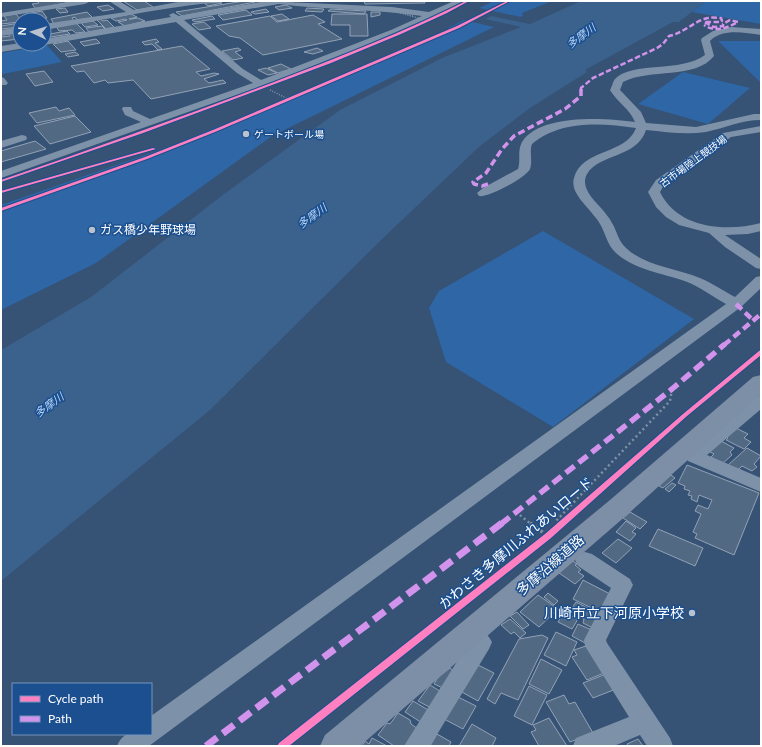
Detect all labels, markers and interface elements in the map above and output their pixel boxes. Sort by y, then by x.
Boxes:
north arrow [12,12,52,52]
water label: 多摩川 [564,20,599,51]
text: N [15,27,28,36]
place label: ゲートボール場 [254,128,324,140]
marker: ゲートボール場 [241,129,251,139]
street label: 古市場陸上競技場 [657,133,729,189]
water label: 多摩川 [295,200,330,231]
place label: ガス橋少年野球場 [100,222,196,237]
marker: ガス橋少年野球場 [87,225,97,235]
water label: 多摩川 [32,389,67,420]
street label: かわさき多摩川ふれあいロード [435,473,596,612]
street label: 多摩沿線道路 [512,531,587,599]
place label: 川崎市立下河原小学校 [544,604,684,621]
marker: 川崎市立下河原小学校 [687,608,697,618]
legend [12,683,152,735]
text: Cycle path [48,691,103,706]
text: Path [48,711,72,726]

